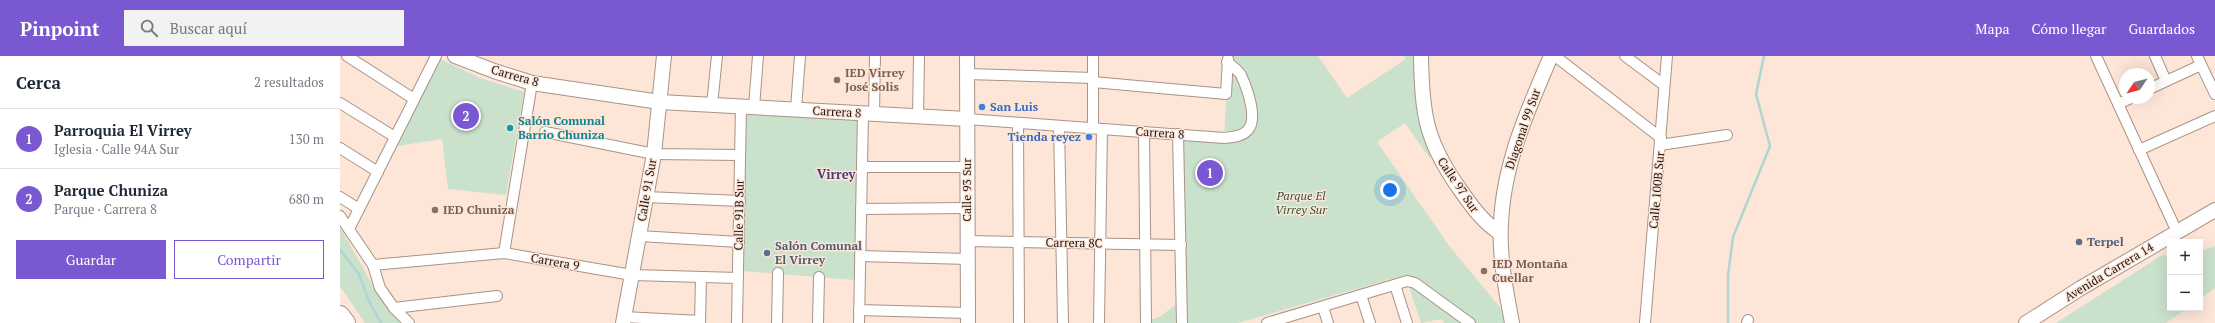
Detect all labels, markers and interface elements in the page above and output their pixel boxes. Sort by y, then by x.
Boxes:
search box [124,10,404,46]
text: Pinpoint [20,16,100,41]
icon: search [138,17,160,39]
text: Buscar aquí [170,18,247,38]
text: Mapa [1975,19,2010,38]
text: Cómo llegar [2032,19,2106,38]
text: Guardados [2128,19,2195,38]
street label: Carrera 8 [490,62,541,89]
place label: IED Virrey José Solis [845,65,905,94]
north arrow [2119,68,2155,104]
text: Cerca [16,71,61,94]
text: 2 resultados [254,73,324,91]
marker: IED Virrey José Solis [832,75,842,85]
street label: Diagonal 99 Sur [1502,86,1543,171]
place label: San Luis [990,99,1039,114]
pin: 2 [453,101,479,131]
marker: San Luis [977,102,987,112]
street label: Carrera 8 [812,103,862,120]
place label: Salón Comunal Barrio Chuniza [518,113,605,142]
text: Parroquia El Virrey [54,120,192,140]
marker: Salón Comunal Barrio Chuniza [505,123,515,133]
street label: Carrera 8 [1135,123,1185,142]
place label: Tienda reyez [1008,129,1081,144]
text: 1 [25,130,33,148]
text: 130 m [289,130,324,148]
marker: Tienda reyez [1084,132,1094,142]
text: Iglesia · Calle 94A Sur [54,140,179,158]
street label: Calle 100B Sur [1646,150,1667,229]
street label: Calle 97 Sur [1434,154,1483,216]
street label: Calle 91 Sur [634,157,659,223]
street label: Calle 93 Sur [959,158,974,222]
pin: 1 [1197,158,1223,188]
district label: Virrey [817,165,856,183]
street label: Calle 91B Sur [730,179,747,251]
text: Parque Chuniza [54,180,168,200]
your location [1380,180,1400,200]
park label: Parque El Virrey Sur [1275,188,1328,217]
text: 2 [25,190,33,208]
text: 680 m [289,190,324,208]
text: Parque · Carrera 8 [54,200,157,218]
place label: IED Chuniza [443,202,515,217]
marker: IED Chuniza [430,205,440,215]
place label: Terpel [2087,234,2124,249]
street label: Carrera 8C [1046,235,1103,250]
marker: Terpel [2074,237,2084,247]
place label: Salón Comunal El Virrey [775,238,862,267]
street label: Avenida Carrera 14 [2062,239,2156,304]
map controls [2167,239,2203,311]
button: + [2167,239,2203,275]
button: Guardar [16,240,166,279]
button: Compartir [174,240,324,279]
marker: Salón Comunal El Virrey [762,248,772,258]
street label: Carrera 9 [530,250,581,273]
place label: IED Montaña Cuellar [1492,256,1568,285]
marker: IED Montaña Cuellar [1479,266,1489,276]
button: − [2167,275,2203,311]

